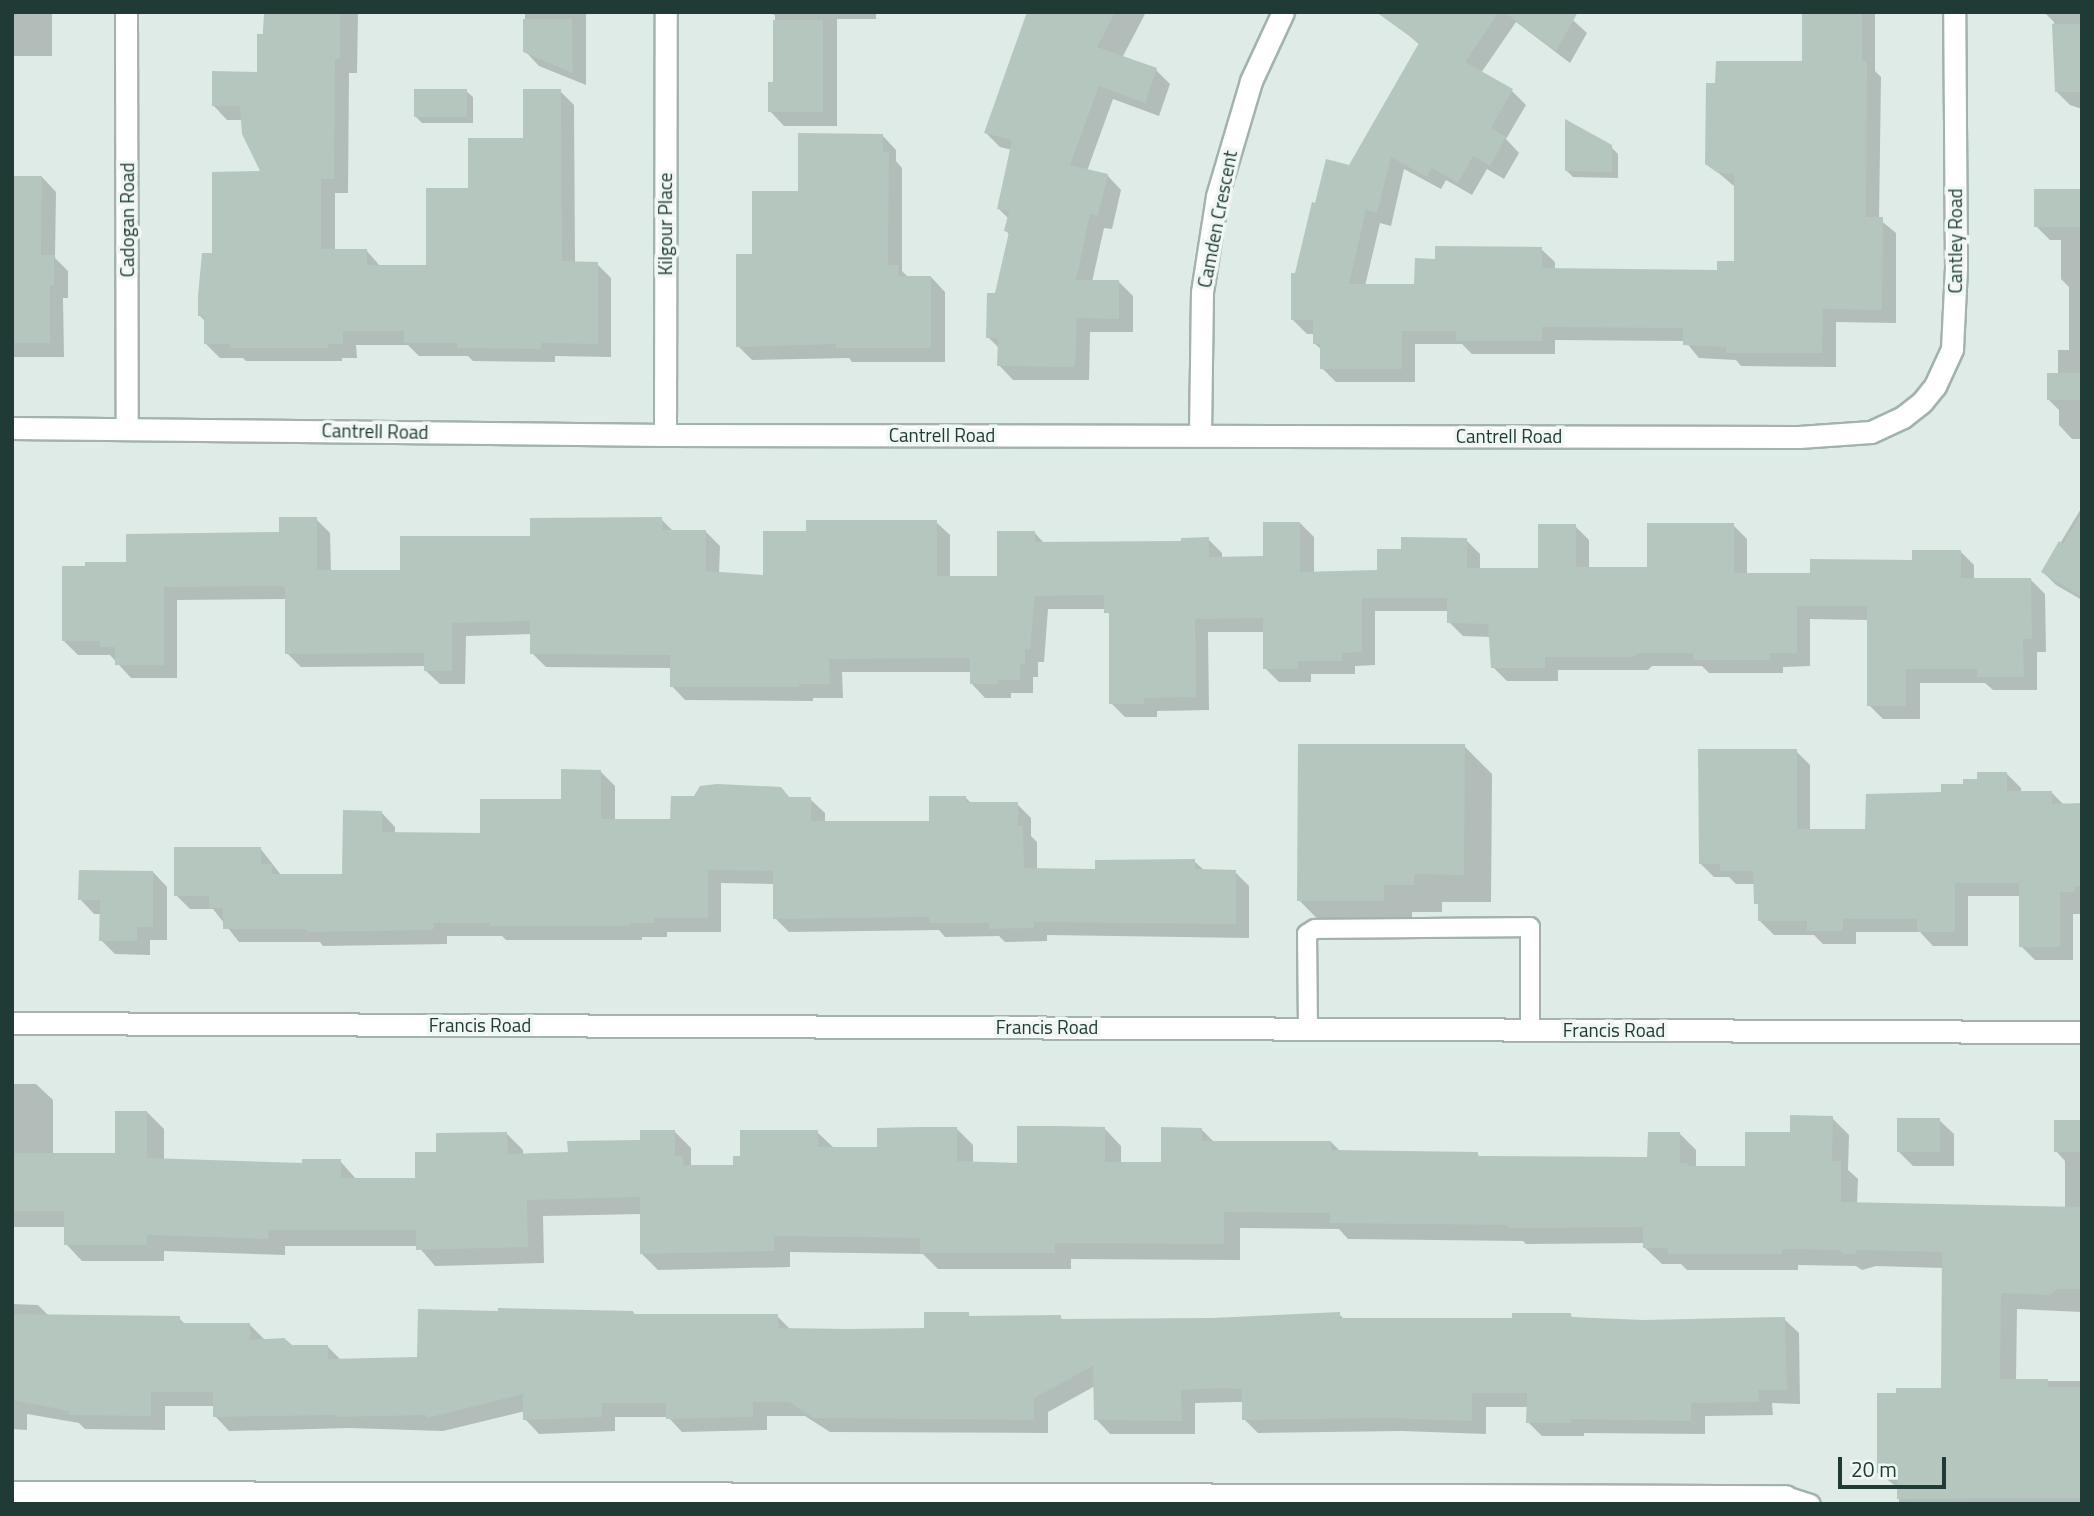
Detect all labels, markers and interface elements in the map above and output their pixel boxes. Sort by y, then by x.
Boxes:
street label: Camden Crescent [1193,148,1241,290]
street label: Cadogan Road [116,163,138,277]
street label: Kilgour Place [654,173,676,275]
street label: Cantley Road [1944,189,1966,293]
street label: Cantrell Road [321,419,429,443]
street label: Cantrell Road [889,424,995,446]
street label: Cantrell Road [1456,425,1562,447]
street label: Francis Road [429,1014,531,1036]
street label: Francis Road [996,1016,1098,1038]
street label: Francis Road [1563,1019,1665,1041]
scale bar [1842,1442,1951,1486]
text: 20 m [1851,1453,1897,1485]

